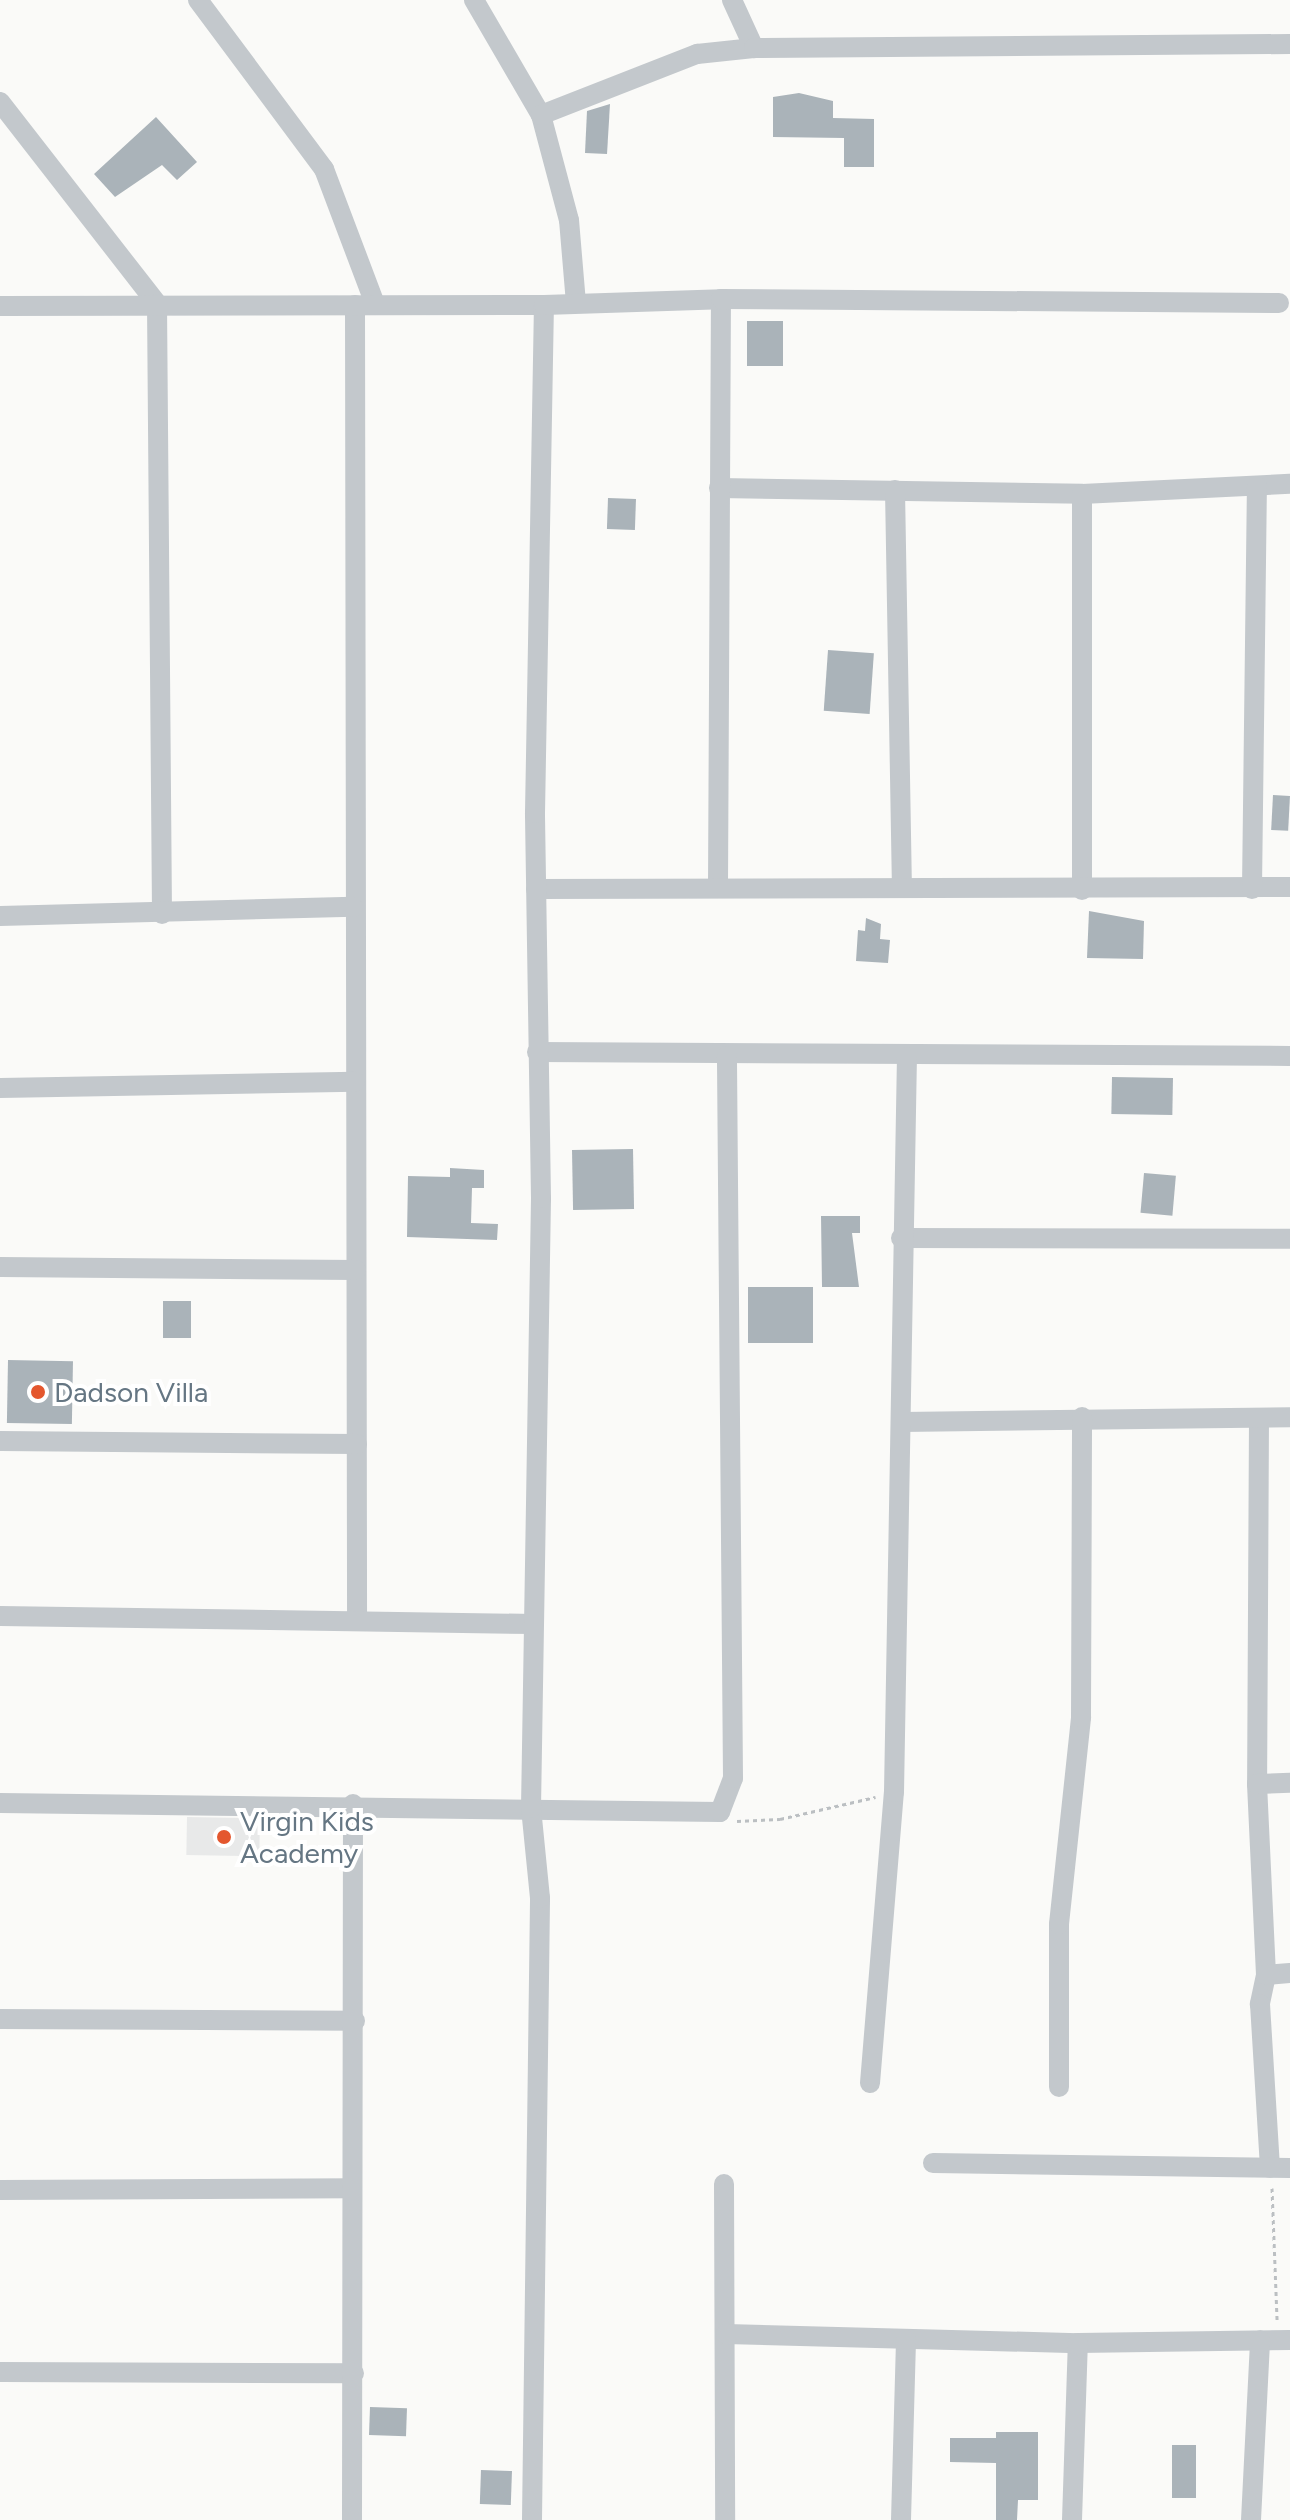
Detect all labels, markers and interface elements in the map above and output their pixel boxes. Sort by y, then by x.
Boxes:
place label: Dadson Villa [54,1375,208,1409]
marker: Dadson Villa [29,1383,47,1401]
place label: Virgin Kids Academy [240,1804,374,1870]
marker: Virgin Kids Academy [215,1828,233,1846]

